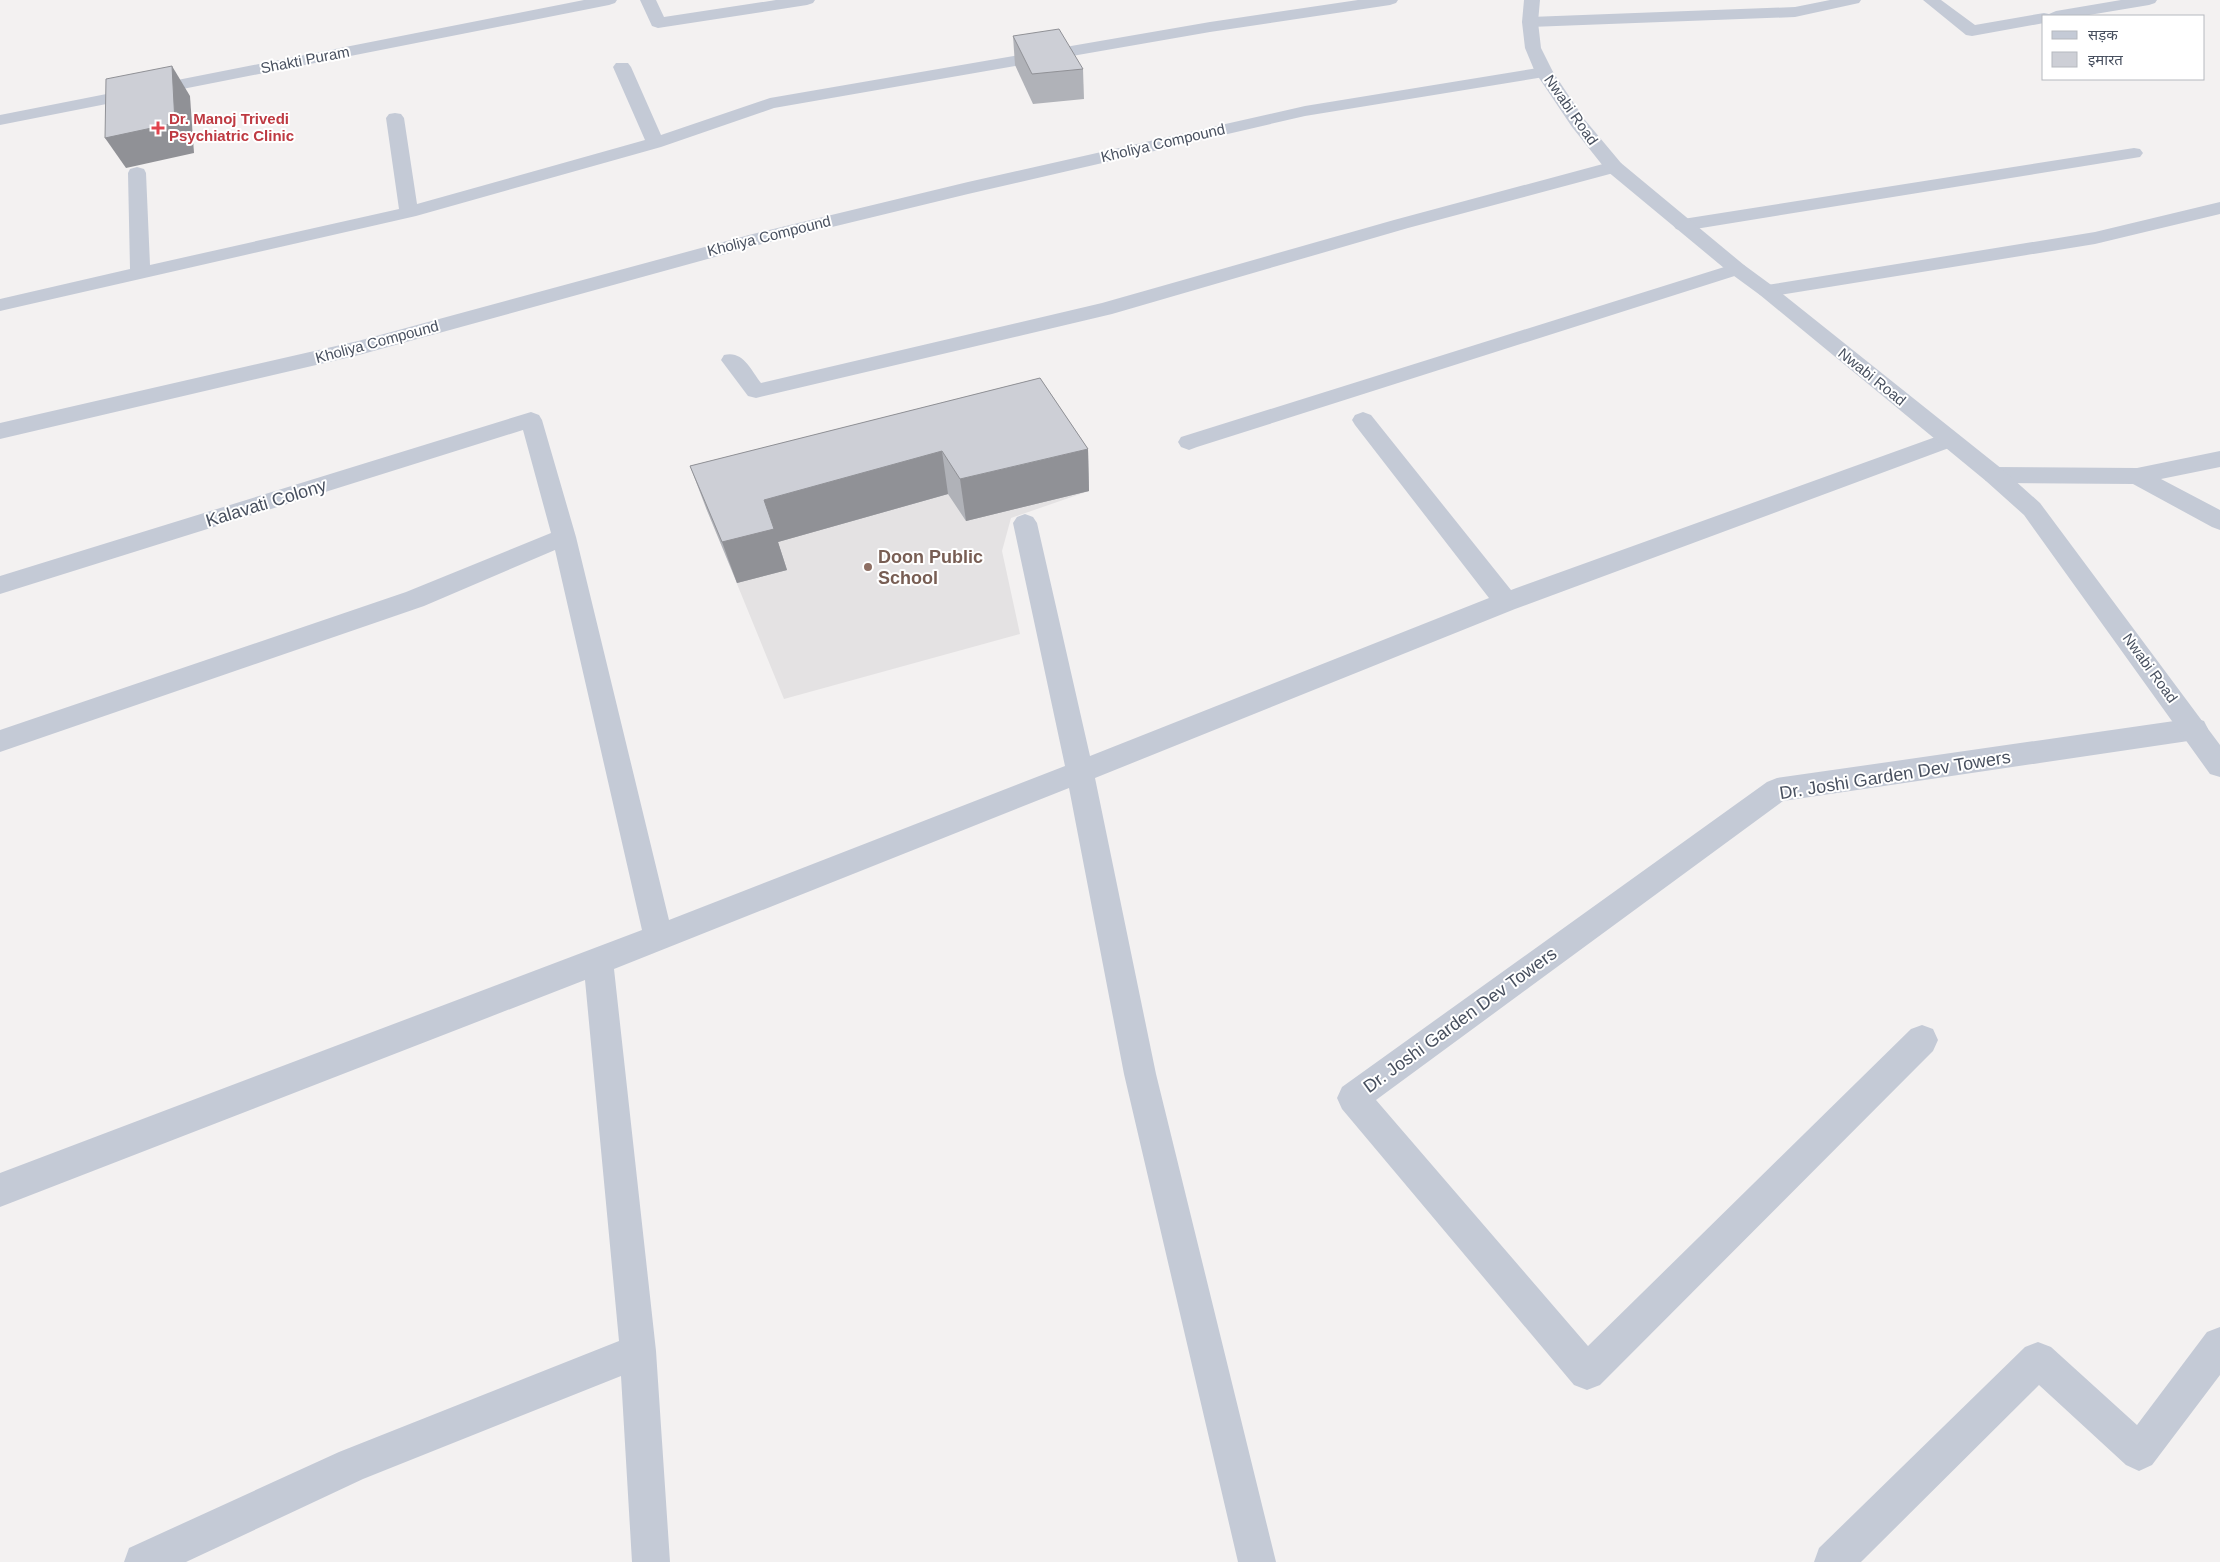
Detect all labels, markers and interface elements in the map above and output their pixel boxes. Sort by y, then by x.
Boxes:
legend [2042,15,2205,80]
text: सड़क [2088,26,2118,43]
street label: Shakti Puram [259,43,351,76]
text: इमारत [2088,51,2123,68]
street label: Nwabi Road [1541,71,1602,148]
place label: Dr. Manoj Trivedi Psychiatric Clinic [169,110,294,144]
street label: Kholiya Compound [1099,120,1227,165]
marker: Dr. Manoj Trivedi Psychiatric Clinic [151,121,165,135]
street label: Kholiya Compound [705,212,832,259]
street label: Kholiya Compound [313,317,440,366]
street label: Nwabi Road [1835,344,1909,409]
street label: Kalavati Colony [203,475,329,531]
place label: Doon Public School [878,547,983,588]
marker: Doon Public School [862,561,874,573]
street label: Nwabi Road [2120,630,2181,706]
street label: Dr. Joshi Garden Dev Towers [1778,747,2012,803]
street label: Dr. Joshi Garden Dev Towers [1360,943,1560,1097]

